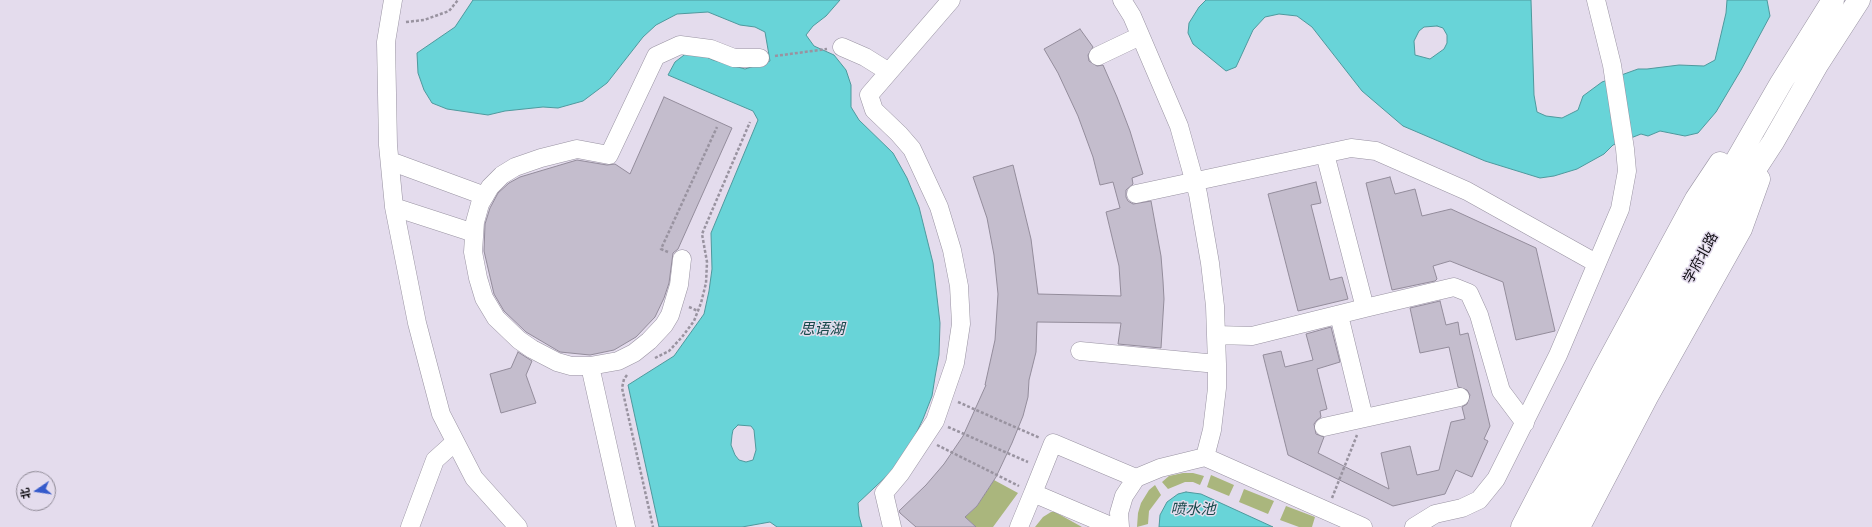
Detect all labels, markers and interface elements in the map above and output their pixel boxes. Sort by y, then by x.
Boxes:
street label: 学府北路 [1680,229,1722,287]
water label: 思语湖 [800,321,844,339]
north arrow [16,471,56,511]
text: 北 [16,487,33,501]
water label: 喷水池 [1171,501,1215,519]

